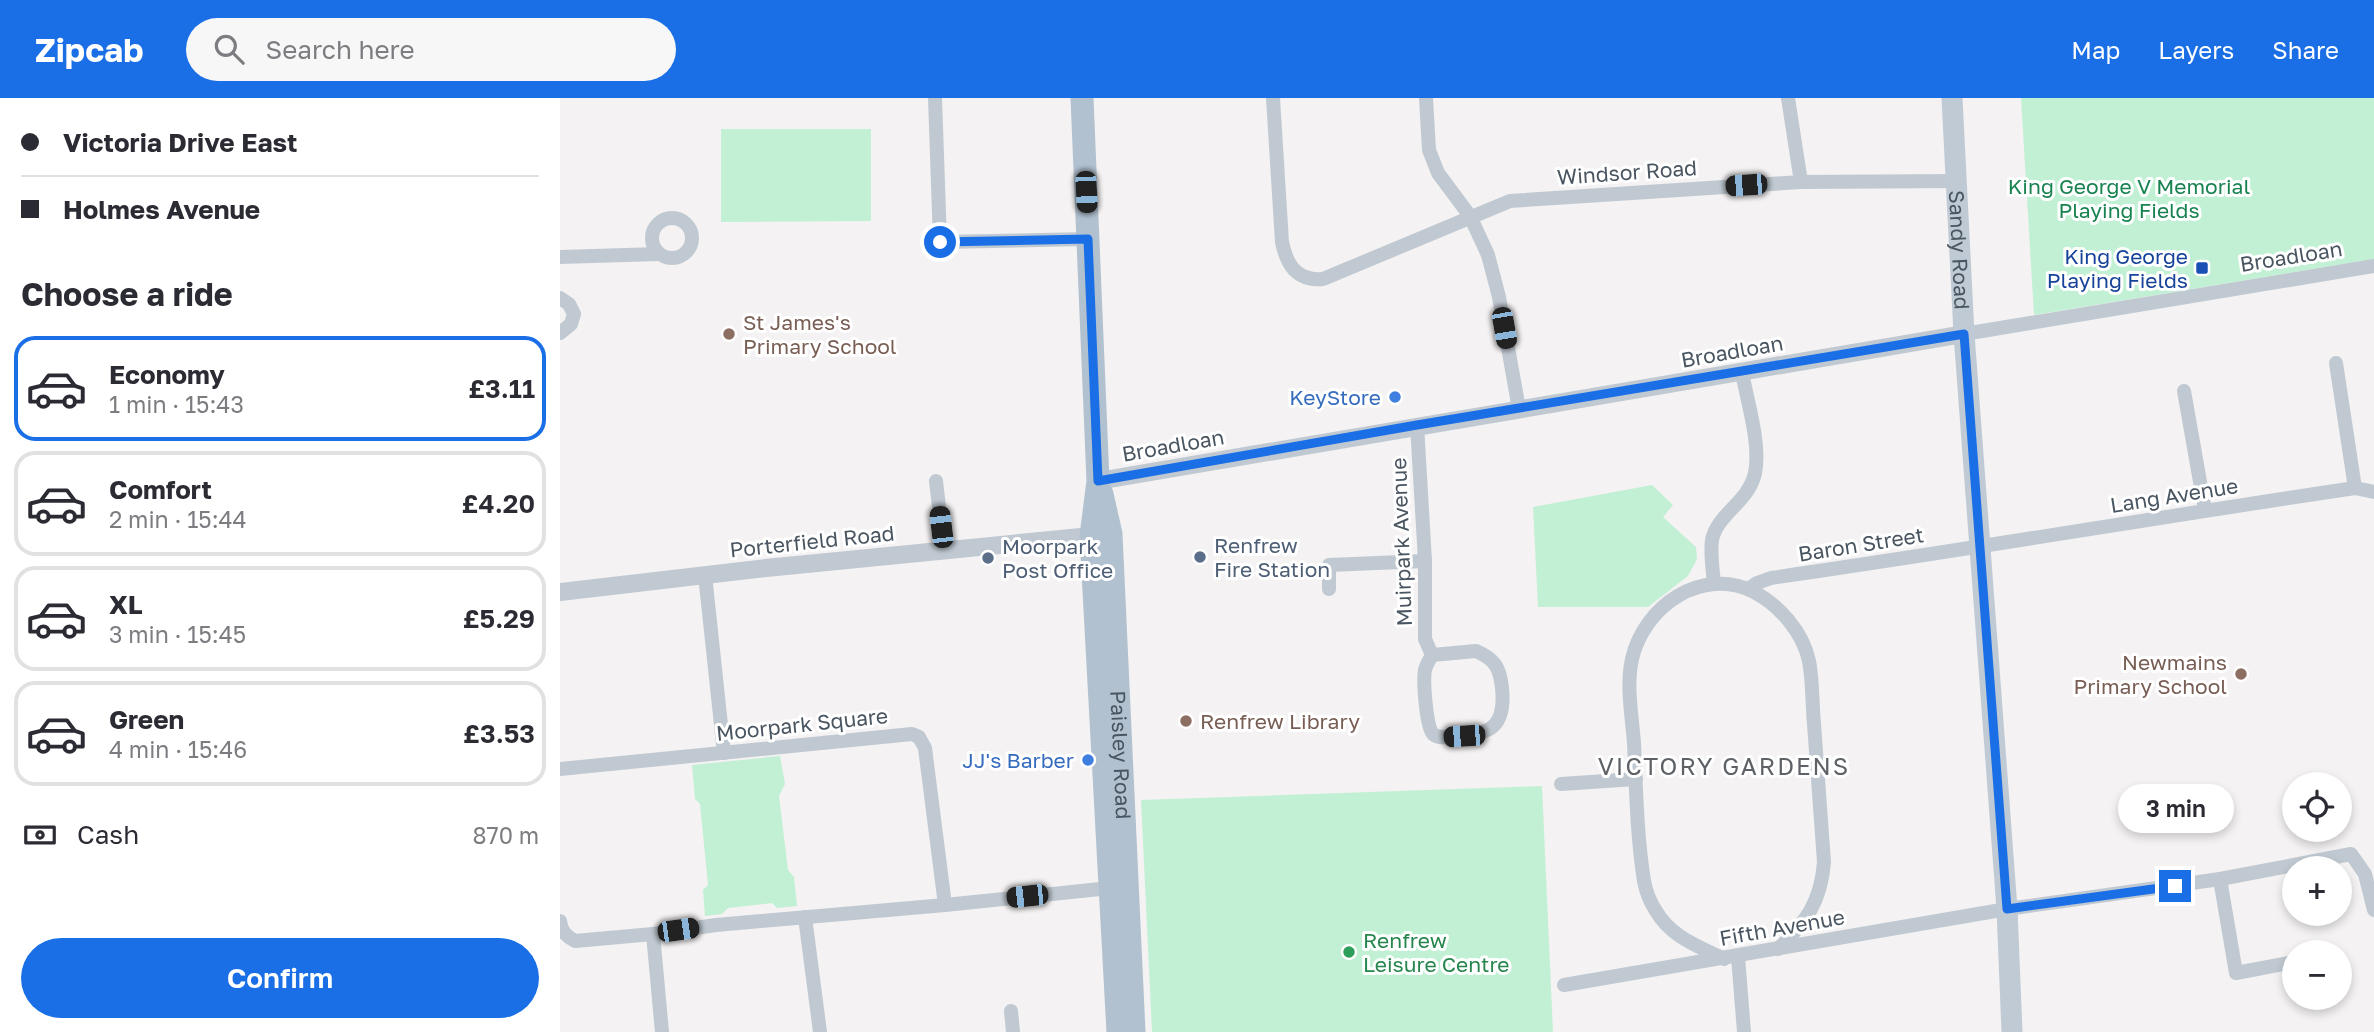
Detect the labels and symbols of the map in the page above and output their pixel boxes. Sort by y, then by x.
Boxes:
street label: Windsor Road [1556,154,1698,190]
car [1075,170,1098,214]
car [1725,173,1768,197]
park label: King George V Memorial Playing Fields [2008,173,2250,223]
street label: Sandy Road [1944,189,1976,310]
route start [924,226,956,258]
street label: Broadloan [2238,235,2344,277]
place label: King George Playing Fields [2047,243,2188,293]
marker: King George Playing Fields [2194,260,2210,276]
car [1491,305,1518,351]
place label: St James's Primary School [743,309,897,359]
marker: St James's Primary School [721,326,737,342]
street label: Broadloan [1679,329,1785,373]
place label: KeyStore [1289,384,1381,410]
marker: KeyStore [1387,389,1403,405]
street label: Broadloan [1120,423,1226,467]
street label: Muirpark Avenue [1385,457,1417,627]
street label: Lang Avenue [2108,472,2240,518]
car [929,505,954,549]
street label: Porterfield Road [728,519,896,563]
street label: Baron Street [1796,521,1926,567]
place label: Renfrew Fire Station [1214,532,1330,582]
place label: Moorpark Post Office [1002,533,1113,583]
marker: Renfrew Fire Station [1192,549,1208,565]
marker: Moorpark Post Office [980,550,996,566]
place label: Newmains Primary School [2073,649,2227,699]
marker: Newmains Primary School [2233,666,2249,682]
street label: Paisley Road [1105,690,1137,820]
street label: Moorpark Square [715,702,889,746]
place label: Renfrew Library [1200,708,1360,734]
marker: Renfrew Library [1178,713,1194,729]
car [1443,724,1486,748]
place label: JJ's Barber [962,747,1074,773]
district label: VICTORY GARDENS [1598,751,1850,780]
marker: JJ's Barber [1080,752,1096,768]
callout: 3 min [2117,784,2233,834]
route end [2159,870,2191,902]
car [1006,883,1049,909]
street label: Fifth Avenue [1717,903,1847,951]
car [656,917,701,943]
place label: Renfrew Leisure Centre [1363,927,1510,977]
marker: Renfrew Leisure Centre [1341,944,1357,960]

